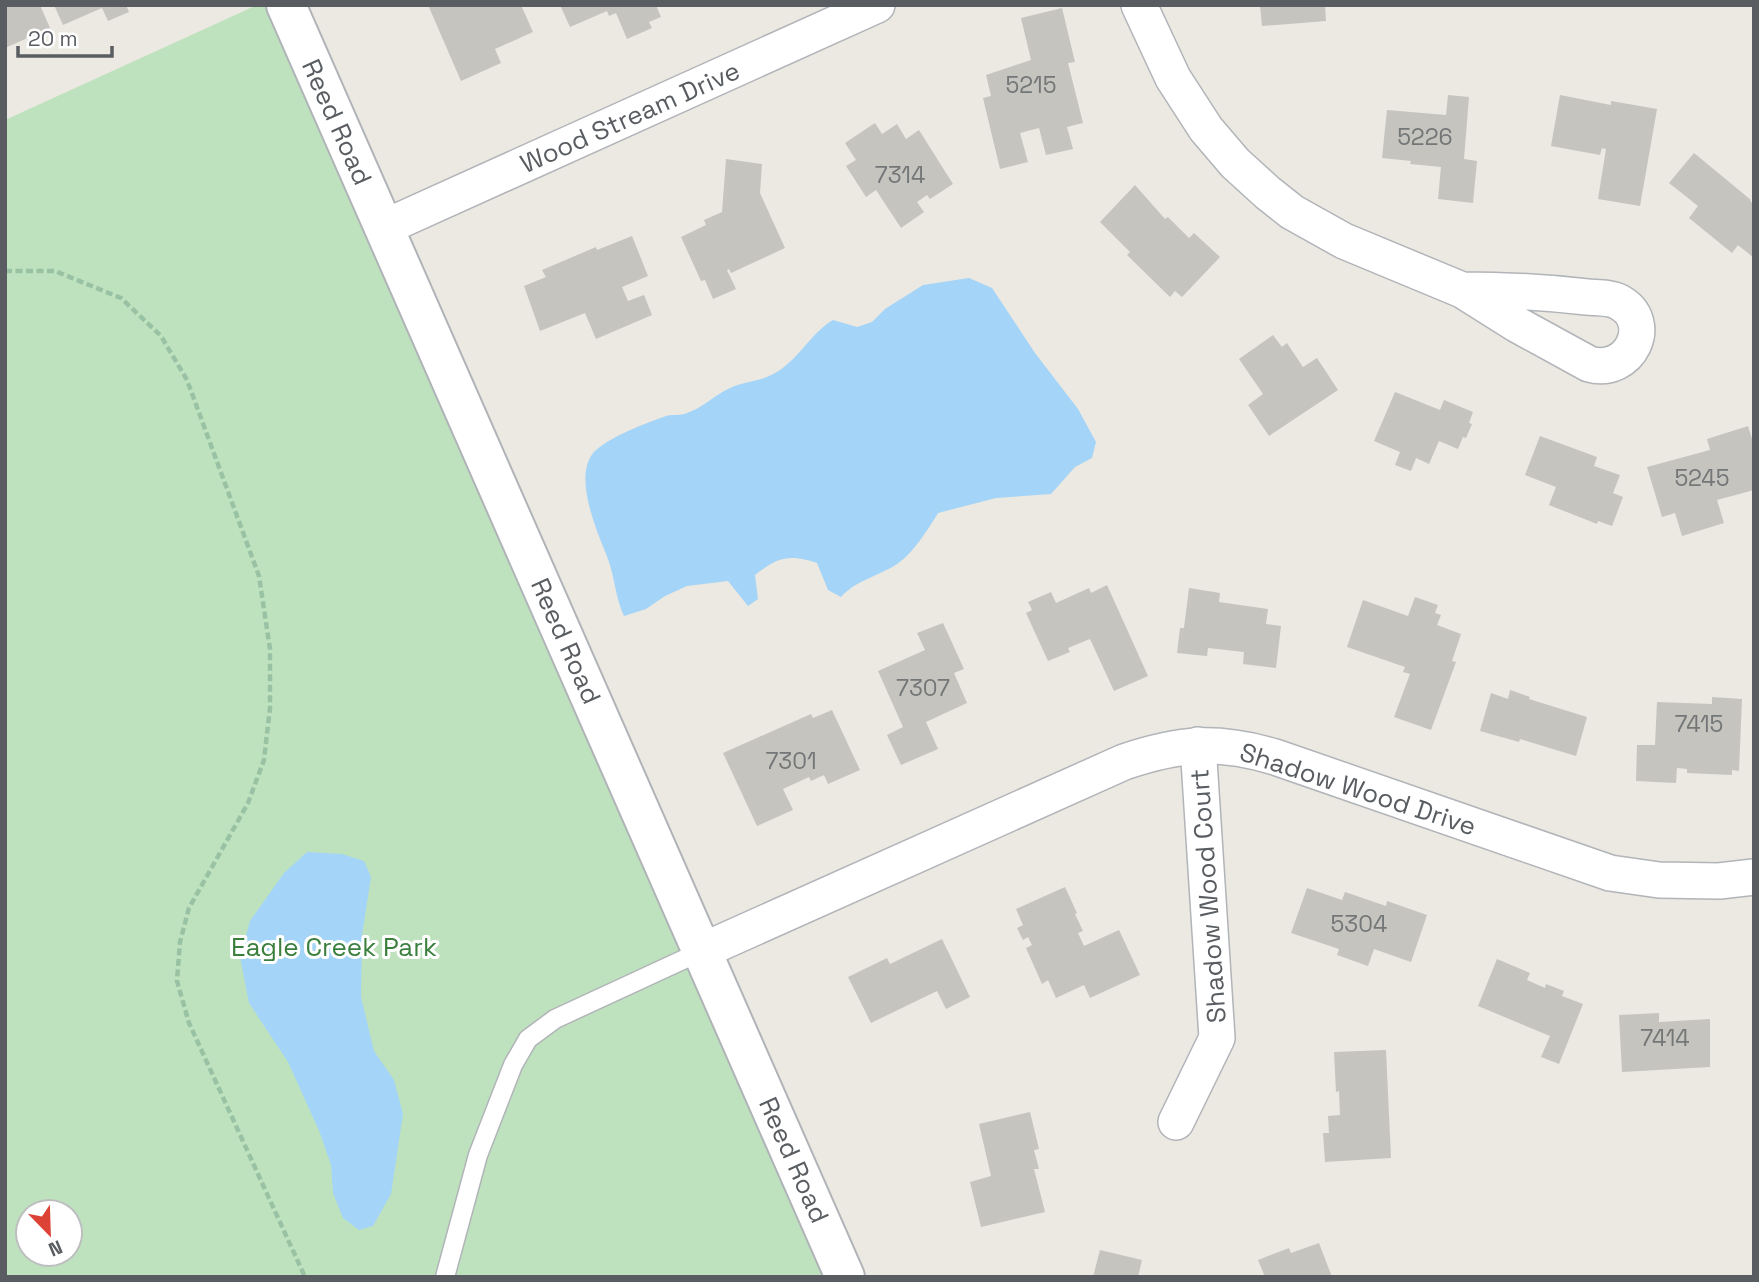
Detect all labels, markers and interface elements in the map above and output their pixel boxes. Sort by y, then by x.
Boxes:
scale bar [18,14,112,58]
text: 20 m [28,25,78,52]
street label: Wood Stream Drive [515,53,745,181]
street label: Reed Road [294,54,380,190]
house number: 5215 [1006,70,1056,100]
house number: 5226 [1397,122,1453,152]
house number: 7314 [875,160,925,190]
house number: 5245 [1675,463,1729,493]
street label: Reed Road [523,573,609,709]
house number: 7307 [896,673,950,703]
house number: 7415 [1675,709,1723,739]
street label: Shadow Wood Drive [1235,735,1481,843]
house number: 7301 [765,746,817,776]
street label: Shadow Wood Court [1182,768,1234,1024]
house number: 5304 [1331,909,1387,939]
park label: Eagle Creek Park [231,930,437,964]
house number: 7414 [1640,1023,1690,1053]
street label: Reed Road [751,1092,837,1228]
north arrow [14,1198,84,1268]
text: N [45,1234,66,1262]

